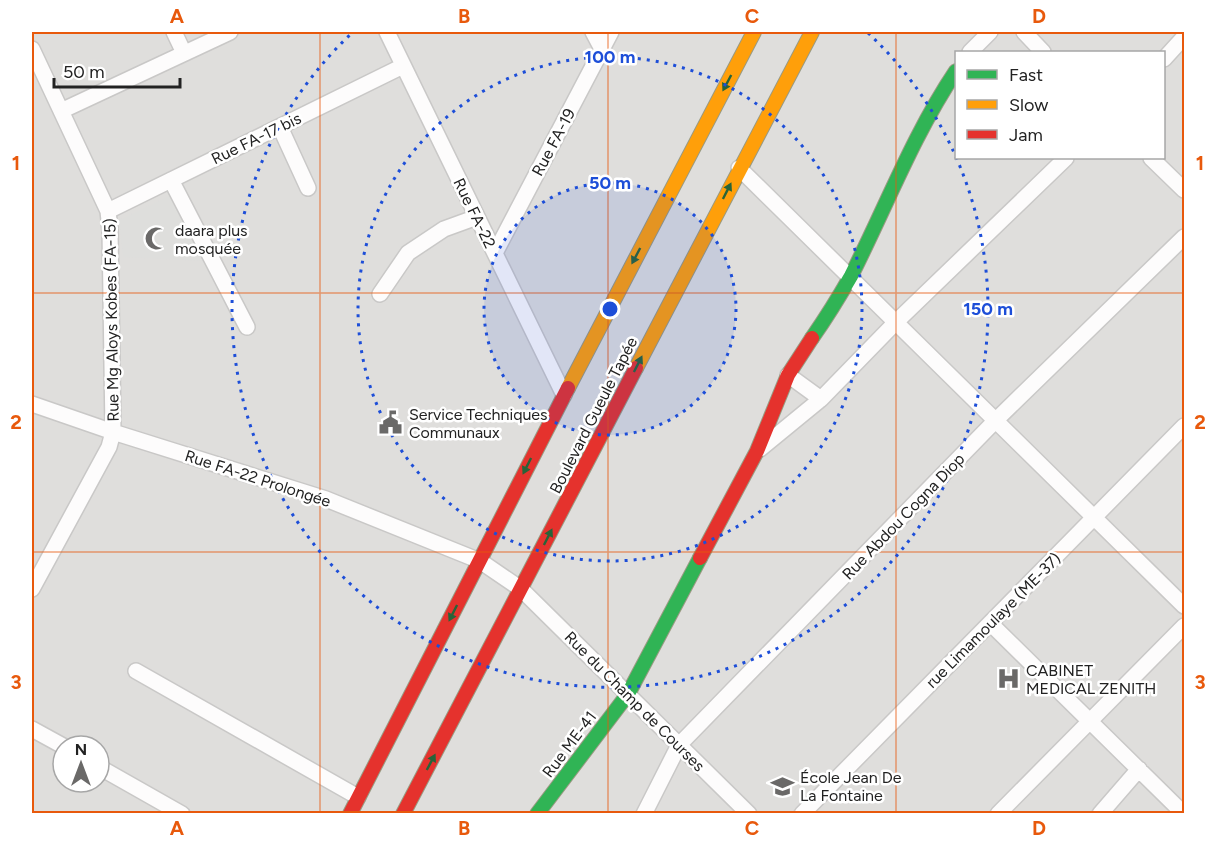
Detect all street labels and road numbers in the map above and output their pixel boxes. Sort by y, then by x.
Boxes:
street label: Rue FA-19 [528,105,579,179]
street label: Rue FA-17 bis [208,109,304,168]
street label: Rue FA-22 [449,175,500,251]
street label: Rue Mg Aloys Kobes (FA-15) [100,218,123,422]
street label: Boulevard Gueule Tapée [546,334,641,497]
street label: Rue FA-22 Prolongée [183,446,333,511]
street label: Rue Abdou Cogna Diop [838,449,969,583]
street label: rue Limamoulaye (ME-37) [922,549,1065,692]
street label: Rue du Champ de Courses [561,627,709,775]
street label: Rue ME-41 [538,707,600,781]

